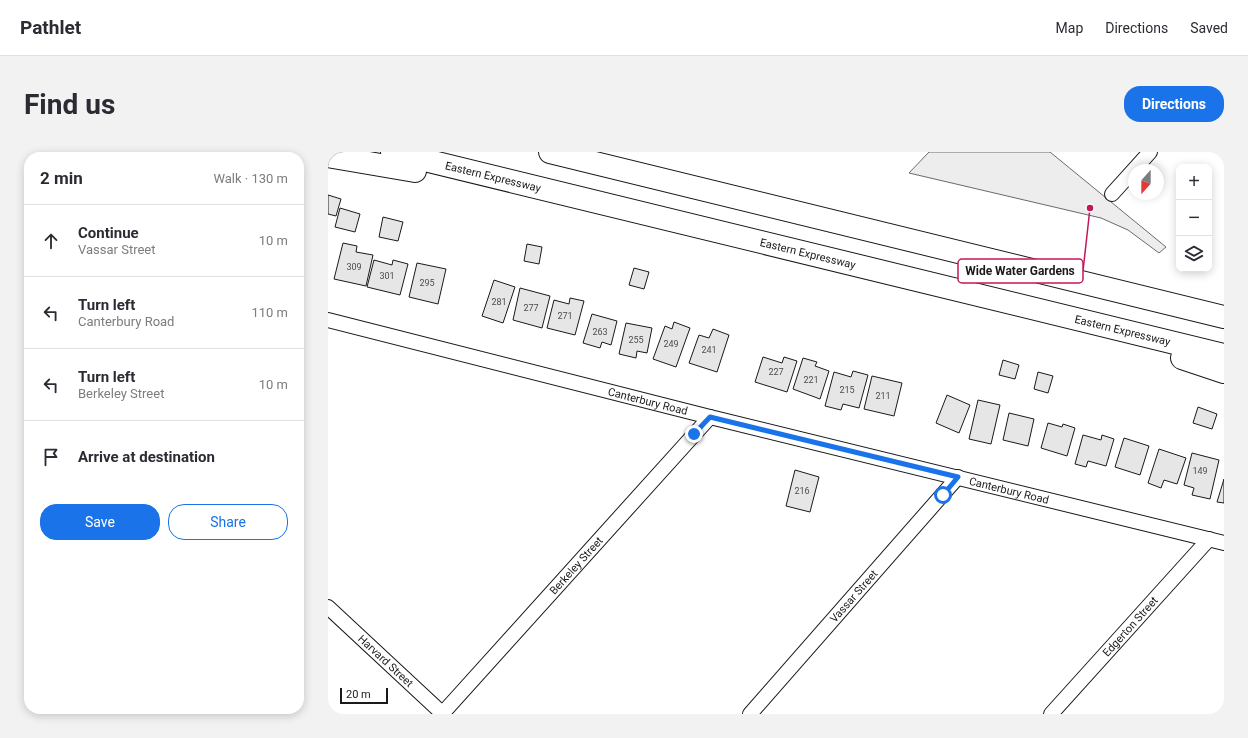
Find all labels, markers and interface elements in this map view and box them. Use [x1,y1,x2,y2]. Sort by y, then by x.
text: Pathlet [20,16,81,39]
text: Map [1056,20,1083,36]
text: Directions [1105,20,1168,36]
text: Saved [1190,20,1228,36]
button: Directions [1124,86,1224,122]
text: Find us [24,88,115,121]
street label: Eastern Expressway [444,159,543,195]
north arrow [1128,164,1164,200]
map controls [1176,164,1212,272]
button: + [1176,164,1212,200]
text: 2 min [40,168,83,188]
text: Walk · 130 m [213,171,288,186]
button: − [1176,200,1212,236]
text: Continue [78,224,139,242]
icon: ahead [40,230,62,252]
text: 10 m [259,233,288,248]
street label: Eastern Expressway [759,236,858,272]
button: layers [1176,236,1212,272]
text: Vassar Street [78,242,155,257]
callout: Wide Water Gardens [958,259,1083,283]
house number: 309 [346,262,362,272]
text: Wide Water Gardens [965,264,1075,278]
house number: 301 [379,271,395,281]
house number: 295 [419,278,435,288]
text: Turn left [78,296,135,314]
house number: 281 [491,297,507,307]
icon: left [40,302,62,324]
house number: 277 [523,303,539,313]
text: 110 m [251,305,288,320]
house number: 271 [557,311,573,321]
street label: Eastern Expressway [1073,312,1173,348]
text: Canterbury Road [78,314,174,329]
house number: 263 [592,327,608,337]
house number: 255 [628,335,644,345]
house number: 249 [663,339,679,349]
house number: 241 [701,345,717,355]
house number: 227 [768,367,784,377]
text: Turn left [78,368,135,386]
icon: left [40,374,62,396]
house number: 221 [803,375,819,385]
text: 10 m [259,377,288,392]
street label: Canterbury Road [607,385,689,418]
house number: 215 [839,385,855,395]
text: Berkeley Street [78,386,164,401]
house number: 211 [875,391,891,401]
route end [685,425,703,443]
icon: arrive [40,446,62,468]
text: Arrive at destination [78,448,215,466]
house number: 149 [1192,466,1208,476]
street label: Canterbury Road [968,474,1050,506]
house number: 216 [794,486,810,496]
route start [934,486,952,504]
button: Save [40,504,160,540]
button: Share [168,504,288,540]
street label: Berkeley Street [547,534,606,597]
street label: Vassar Street [827,567,880,625]
street label: Edgerton Street [1100,594,1161,659]
street label: Harvard Street [356,632,416,690]
scale bar [340,686,388,705]
text: 20 m [346,688,371,701]

